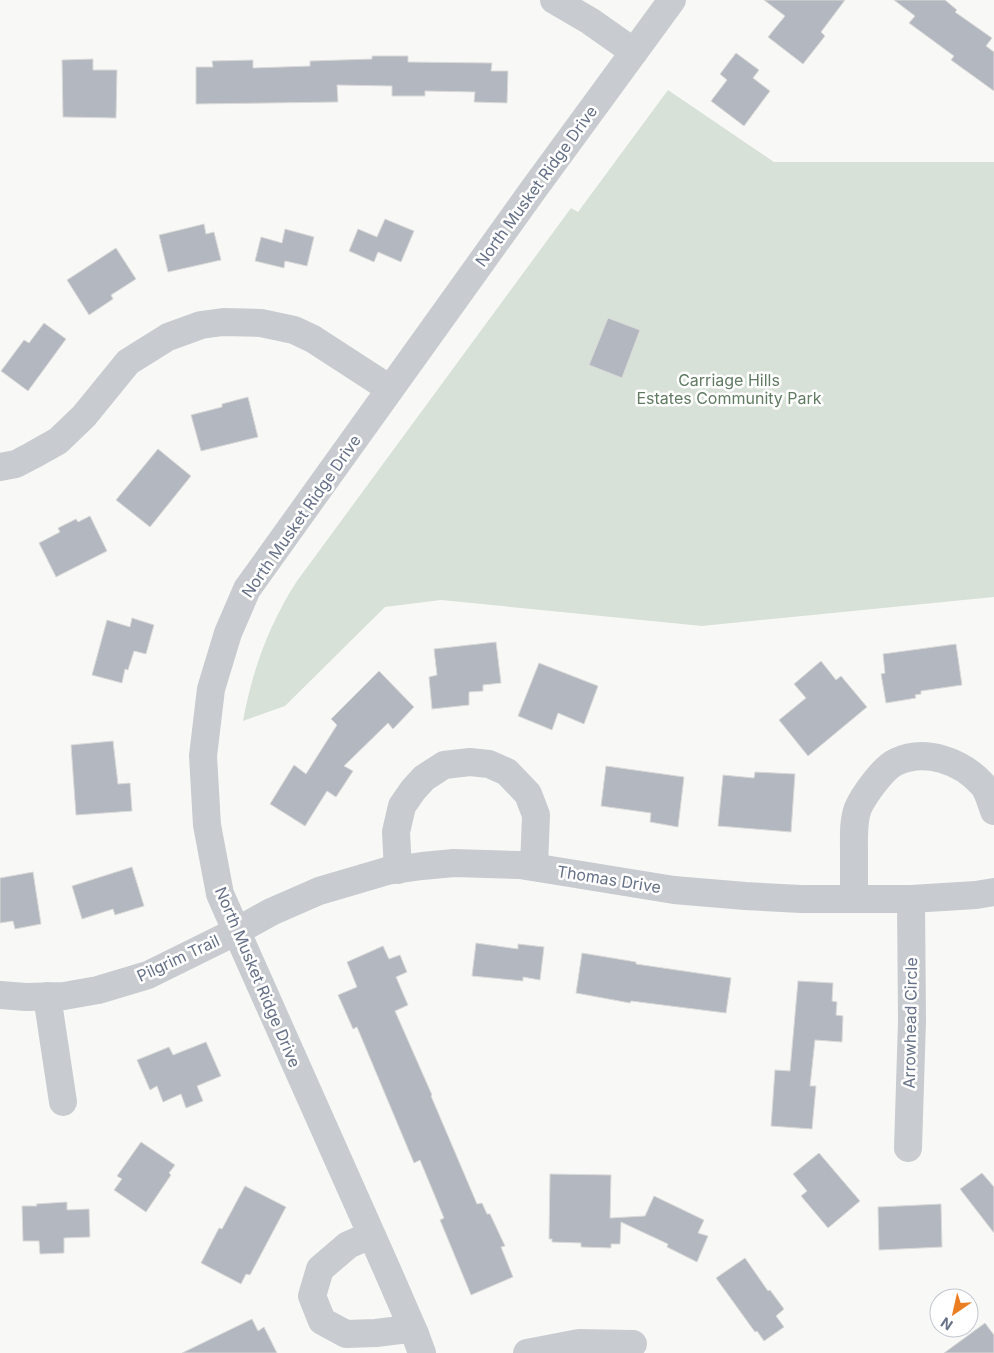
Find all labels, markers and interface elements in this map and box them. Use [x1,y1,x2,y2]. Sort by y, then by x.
street label: North Musket Ridge Drive [471,102,601,270]
park label: Carriage Hills Estates Community Park [636,370,822,408]
street label: North Musket Ridge Drive [237,431,365,601]
street label: Thomas Drive [556,861,662,897]
street label: North Musket Ridge Drive [211,884,305,1070]
street label: Pilgrim Trail [134,930,222,986]
street label: Arrowhead Circle [899,957,921,1089]
north arrow [929,1288,979,1338]
text: N [937,1314,956,1334]

